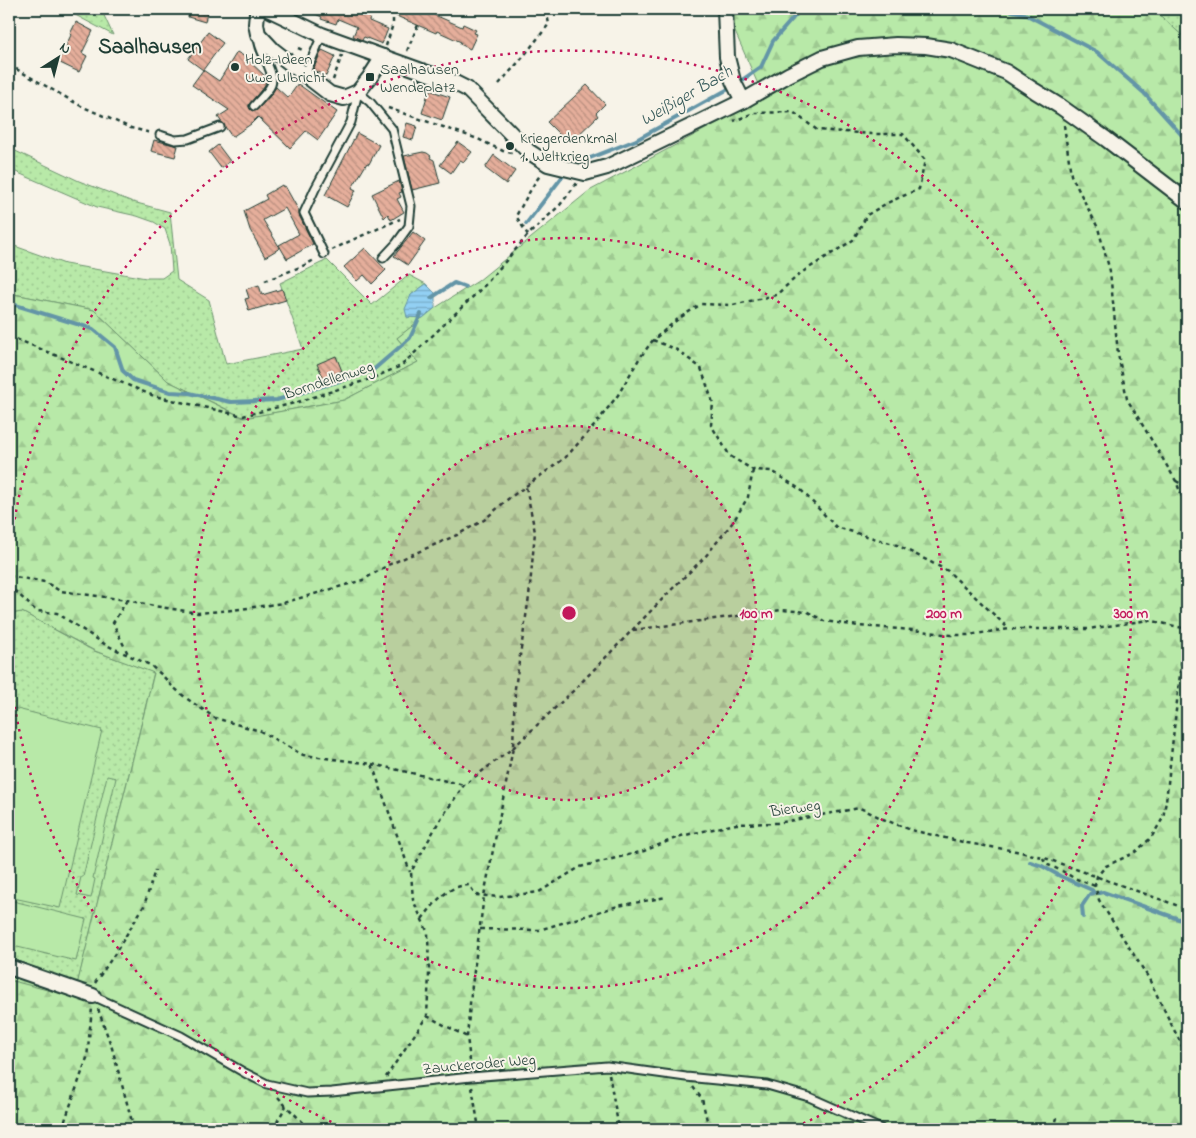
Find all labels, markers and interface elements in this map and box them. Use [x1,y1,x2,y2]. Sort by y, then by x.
north arrow [32,32,82,82]
district label: Saalhausen [98,33,202,63]
text: N [55,37,75,60]
place label: Holz-Ideen Uwe Ulbricht [245,48,327,90]
place label: Saalhausen Wendeplatz [380,58,459,100]
water label: Weißiger Bach [636,60,738,134]
marker: Holz-Ideen Uwe Ulbricht [229,61,241,73]
marker: Saalhausen Wendeplatz [364,71,376,83]
place label: Kriegerdenkmal 1. Weltkrieg [520,127,617,169]
marker: Kriegerdenkmal 1. Weltkrieg [504,140,516,152]
street label: Borndellenweg [280,355,377,407]
text: 100 m [739,603,773,625]
text: 200 m [925,603,962,625]
text: 300 m [1113,603,1149,625]
centre of rings [560,604,578,622]
street label: Bierweg [768,794,822,825]
street label: Zauckeroder Weg [422,1048,537,1082]

